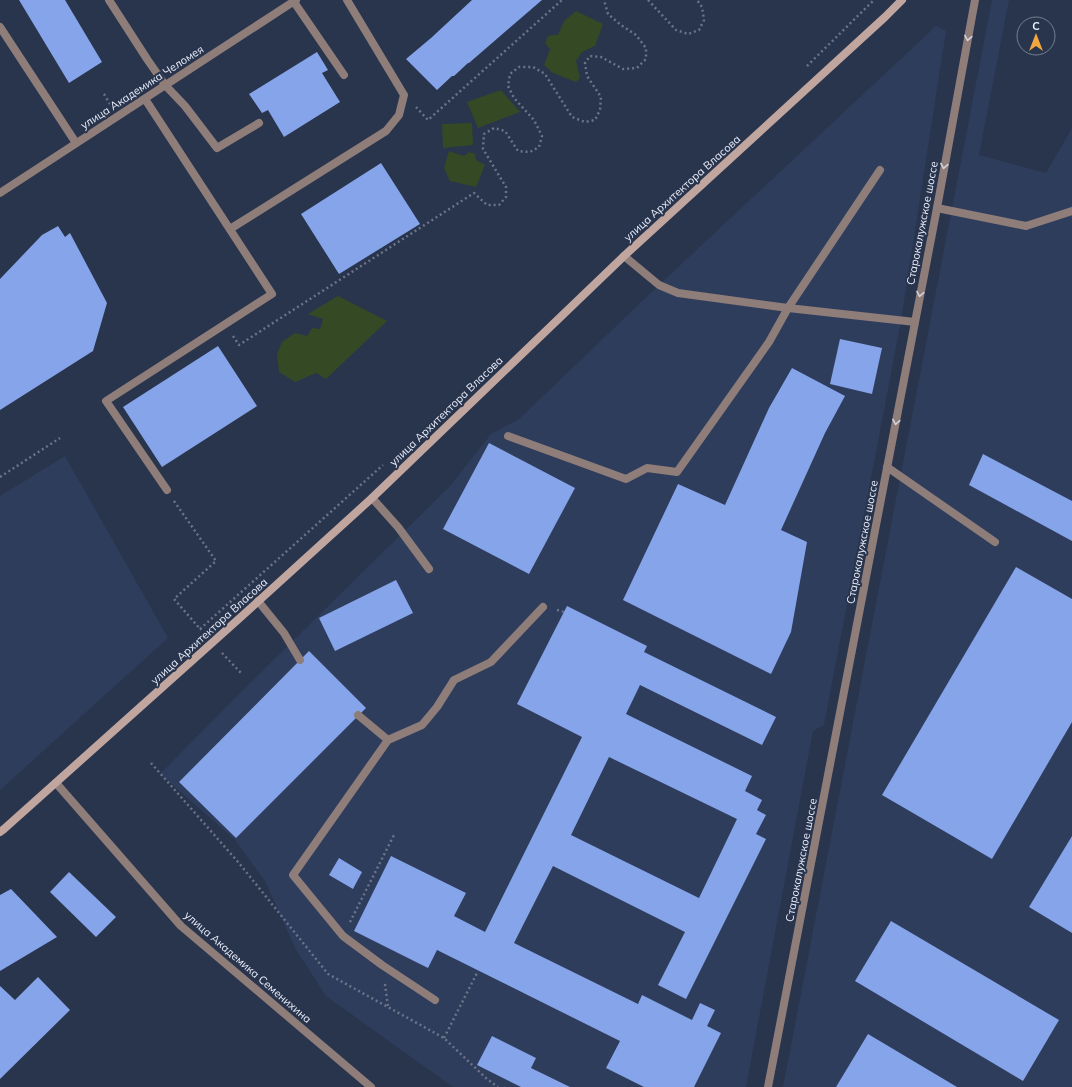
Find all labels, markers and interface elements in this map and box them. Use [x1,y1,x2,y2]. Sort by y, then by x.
north arrow [1016,16,1056,56]
text: С [1032,19,1040,33]
one-way arrow [964,35,972,41]
street label: улица Академика Челомея [78,42,206,132]
street label: улица Архитектора Власова [621,132,743,244]
street label: Старокалужское шоссе [903,160,941,286]
one-way arrow [940,163,949,169]
one-way arrow [916,291,925,297]
street label: улица Архитектора Власова [386,353,506,469]
one-way arrow [892,419,900,425]
street label: Старокалужское шоссе [843,479,881,605]
street label: улица Архитектора Власова [148,575,270,687]
street label: Старокалужское шоссе [782,797,820,923]
street label: улица Академика Семенихина [182,908,314,1026]

